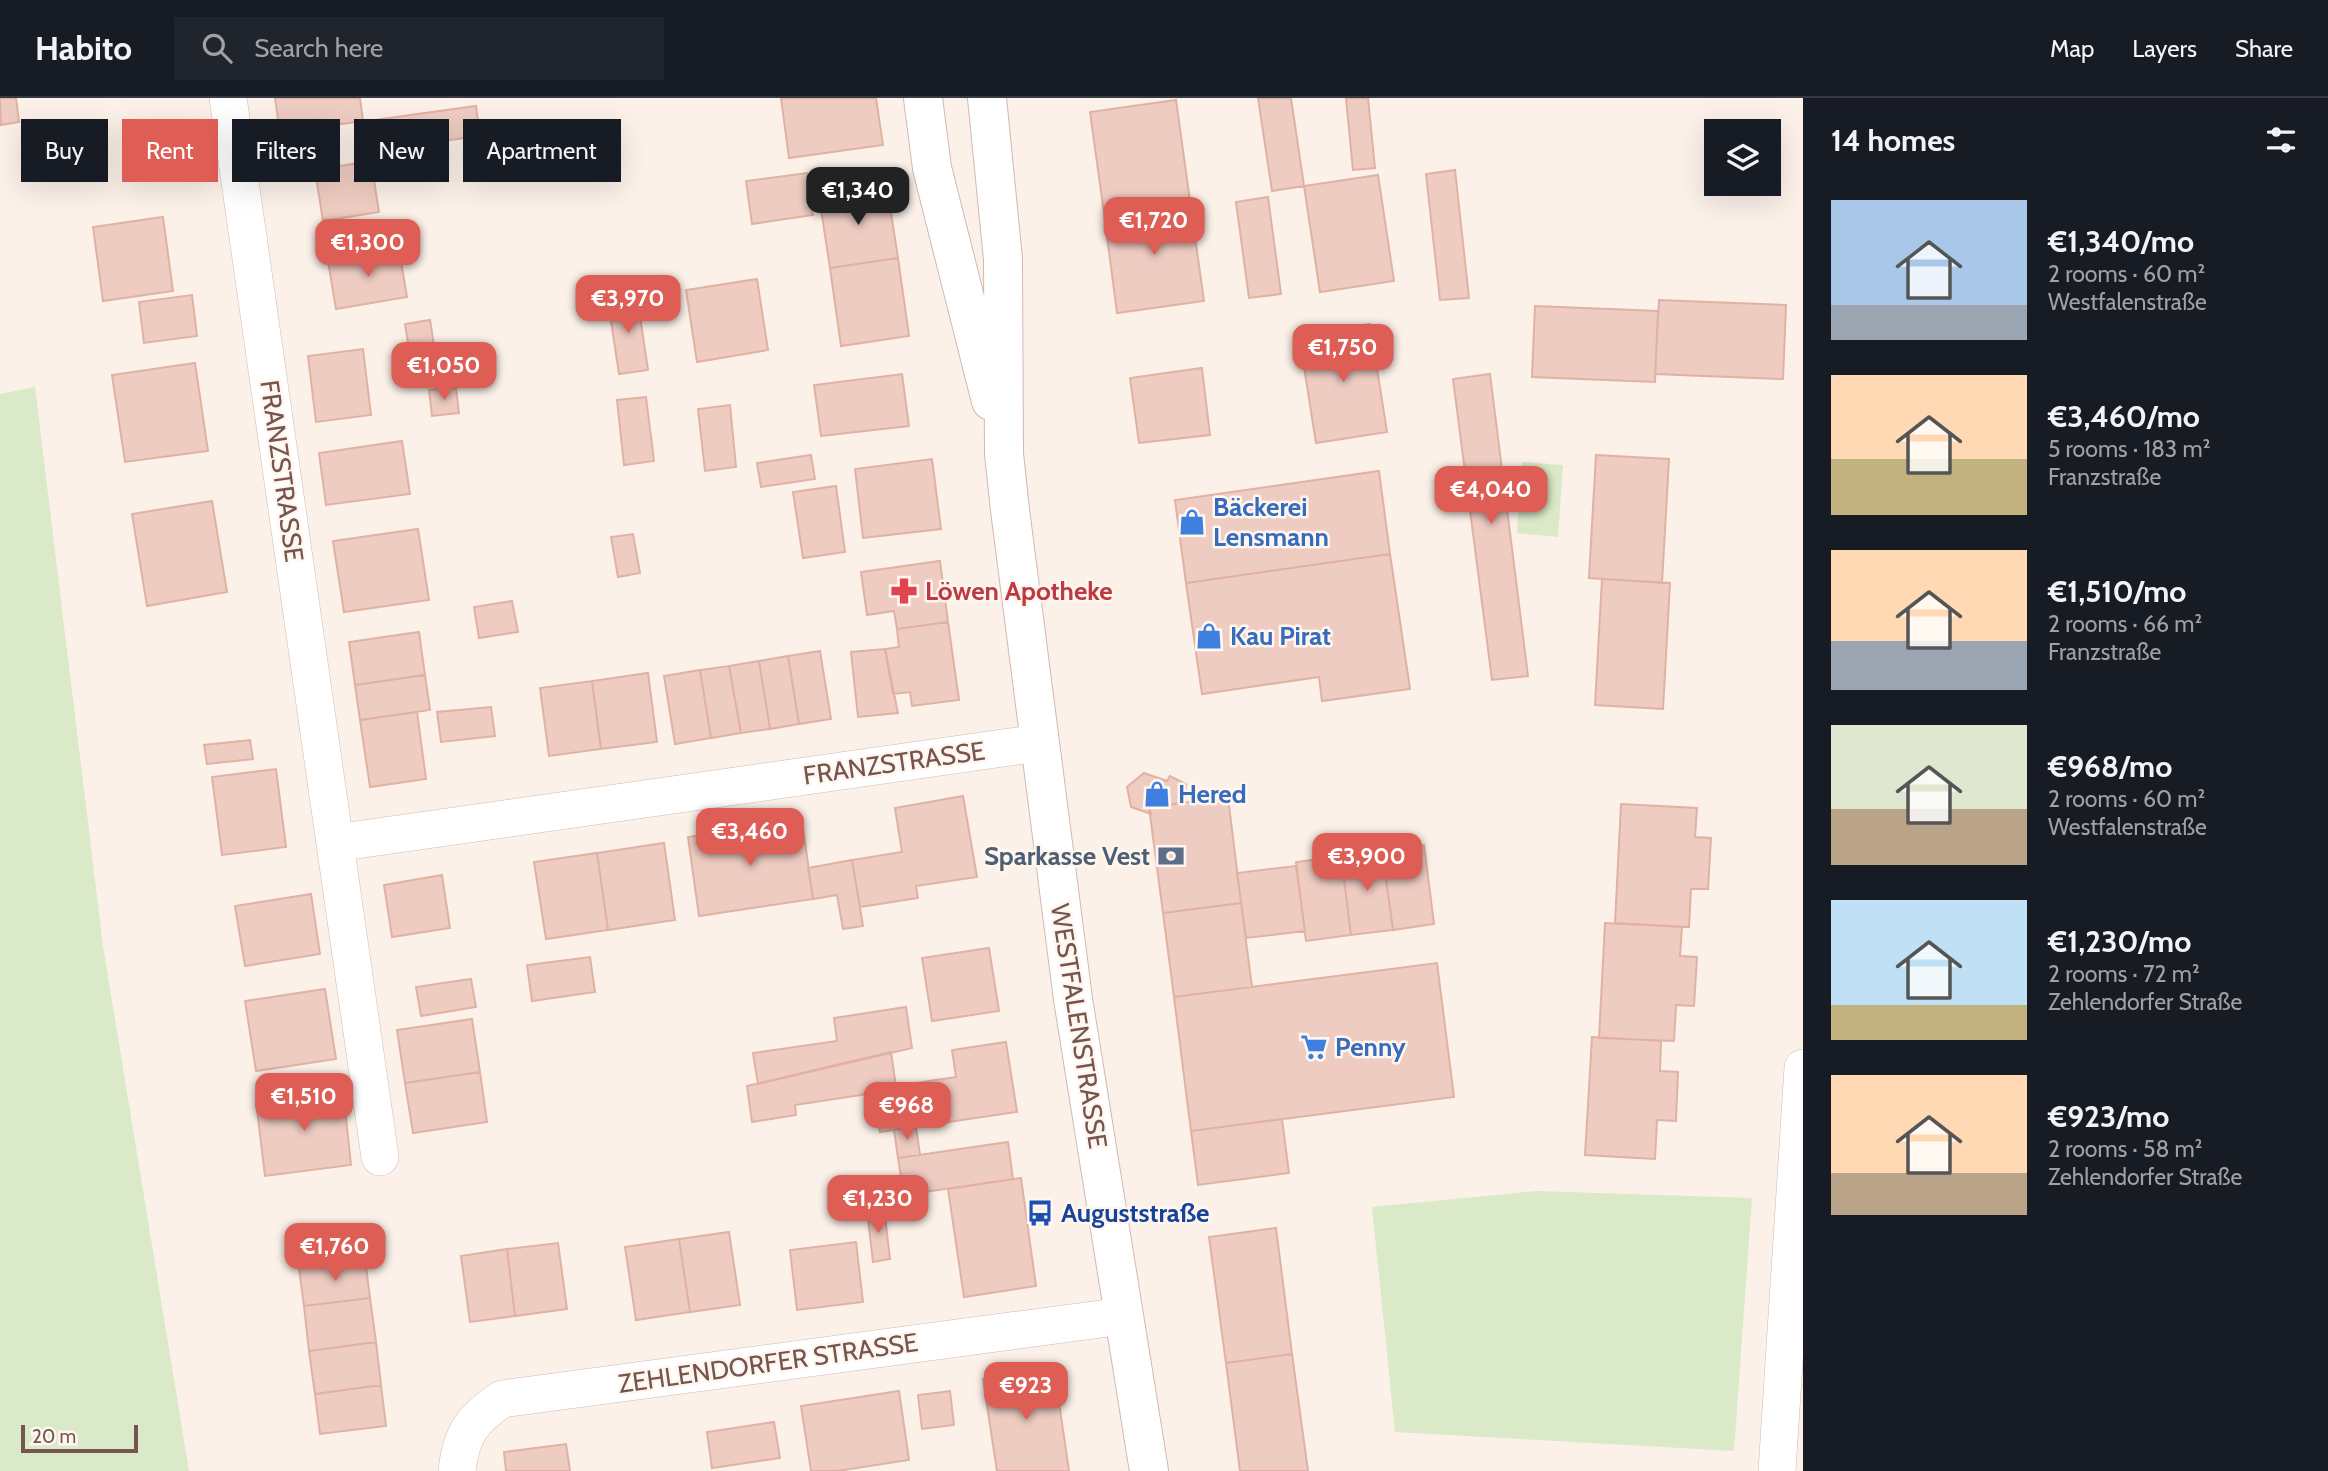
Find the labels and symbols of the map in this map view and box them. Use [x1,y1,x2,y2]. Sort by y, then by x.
pin: €1,340 [801,167,915,227]
pin: €1,720 [1097,198,1211,257]
pin: €1,300 [311,220,425,279]
pin: €3,970 [571,275,685,335]
pin: €1,750 [1286,324,1400,384]
pin: €1,050 [387,342,501,402]
street label: FRANZSTRASSE [253,378,311,564]
pin: €4,040 [1434,466,1548,526]
place label: Bäckerei Lensmann [1213,491,1329,553]
shop icon: Bäckerei Lensmann [1177,507,1207,537]
place label: Löwen Apotheke [925,575,1113,607]
pharmacy icon: Löwen Apotheke [889,576,919,606]
place label: Kau Pirat [1230,620,1331,652]
shop icon: Kau Pirat [1194,621,1224,651]
street label: FRANZSTRASSE [801,734,987,792]
place label: Hered [1178,778,1247,810]
shop icon: Hered [1142,779,1172,809]
pin: €3,460 [693,808,807,868]
pin: €3,900 [1310,834,1424,893]
place label: Sparkasse Vest [984,840,1150,872]
bank icon: Sparkasse Vest [1156,841,1186,871]
street label: WESTFALENSTRASSE [1044,901,1114,1151]
place label: Penny [1335,1031,1406,1063]
supermarket icon: Penny [1299,1032,1329,1062]
pin: €1,510 [247,1074,361,1133]
pin: €968 [866,1082,948,1142]
pin: €1,230 [821,1176,935,1235]
place label: Auguststraße [1061,1197,1209,1229]
bus stop icon: Auguststraße [1025,1198,1055,1228]
pin: €1,760 [278,1224,392,1283]
street label: ZEHLENDORFER STRASSE [616,1326,920,1400]
pin: €923 [985,1362,1067,1422]
scale bar [21,1422,138,1454]

